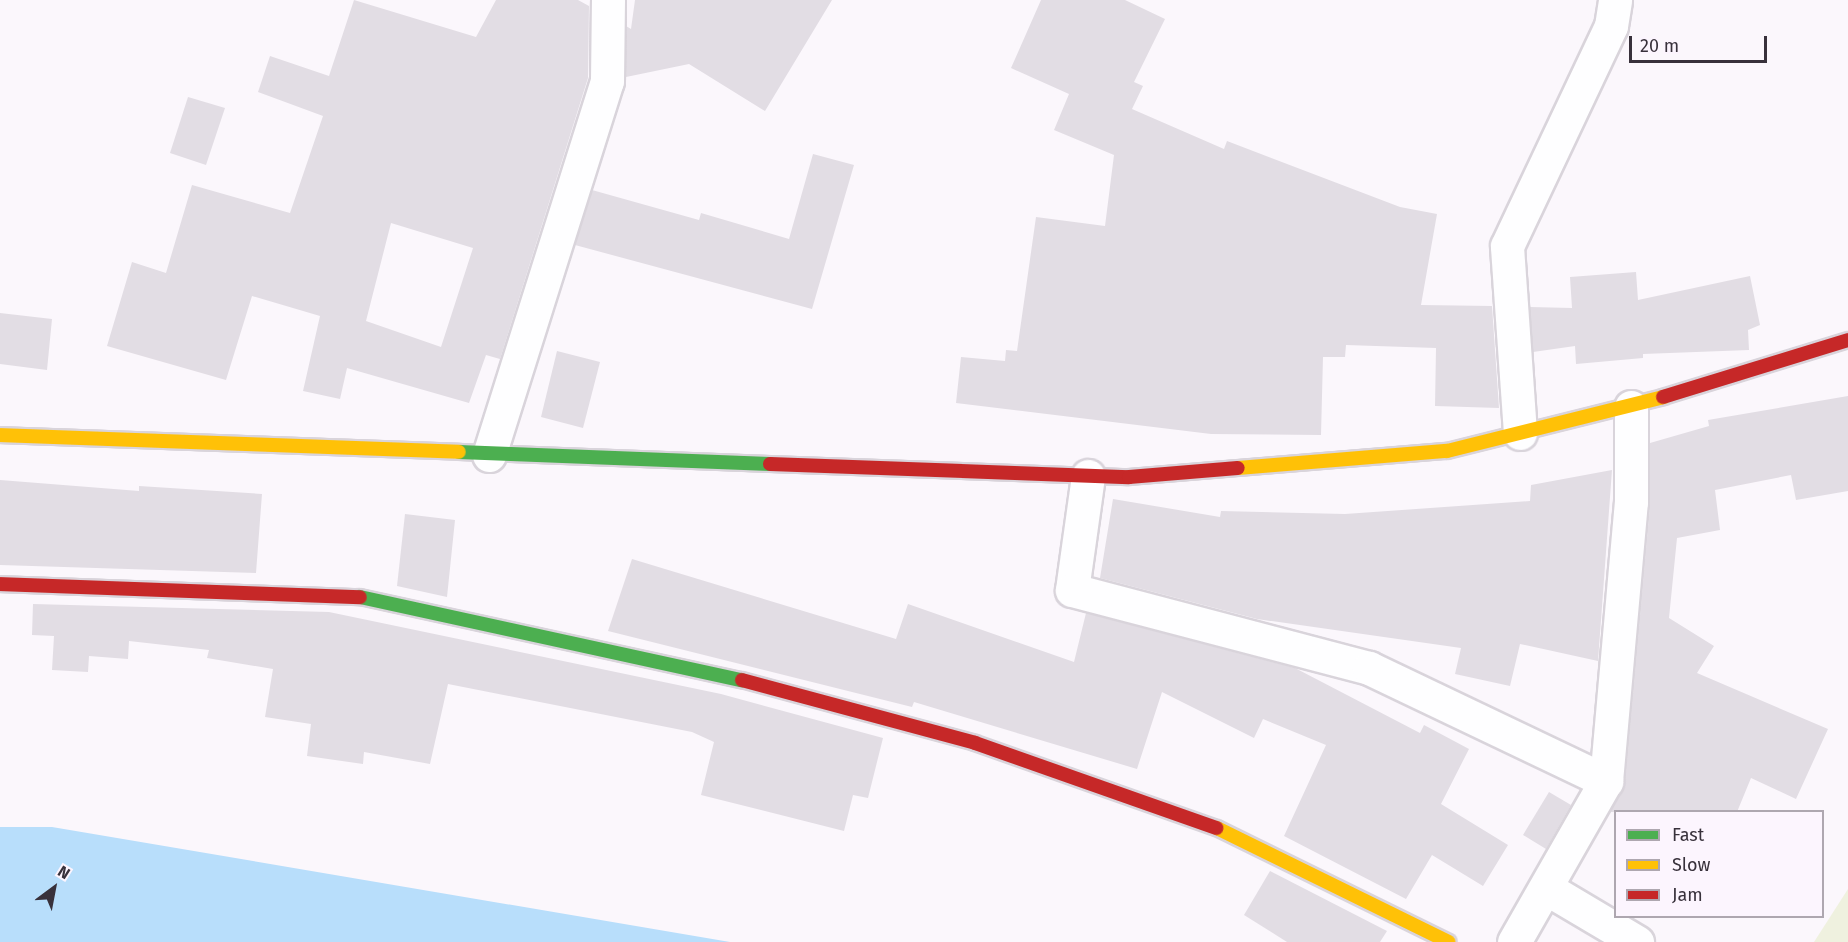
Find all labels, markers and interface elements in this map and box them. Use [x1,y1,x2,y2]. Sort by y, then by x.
scale bar [1632,24,1770,62]
text: 20 m [1640,35,1679,57]
legend [1614,810,1824,918]
text: Fast [1672,824,1704,846]
text: Slow [1672,854,1710,876]
north arrow [24,858,84,918]
text: N [54,861,73,883]
text: Jam [1672,884,1703,906]

